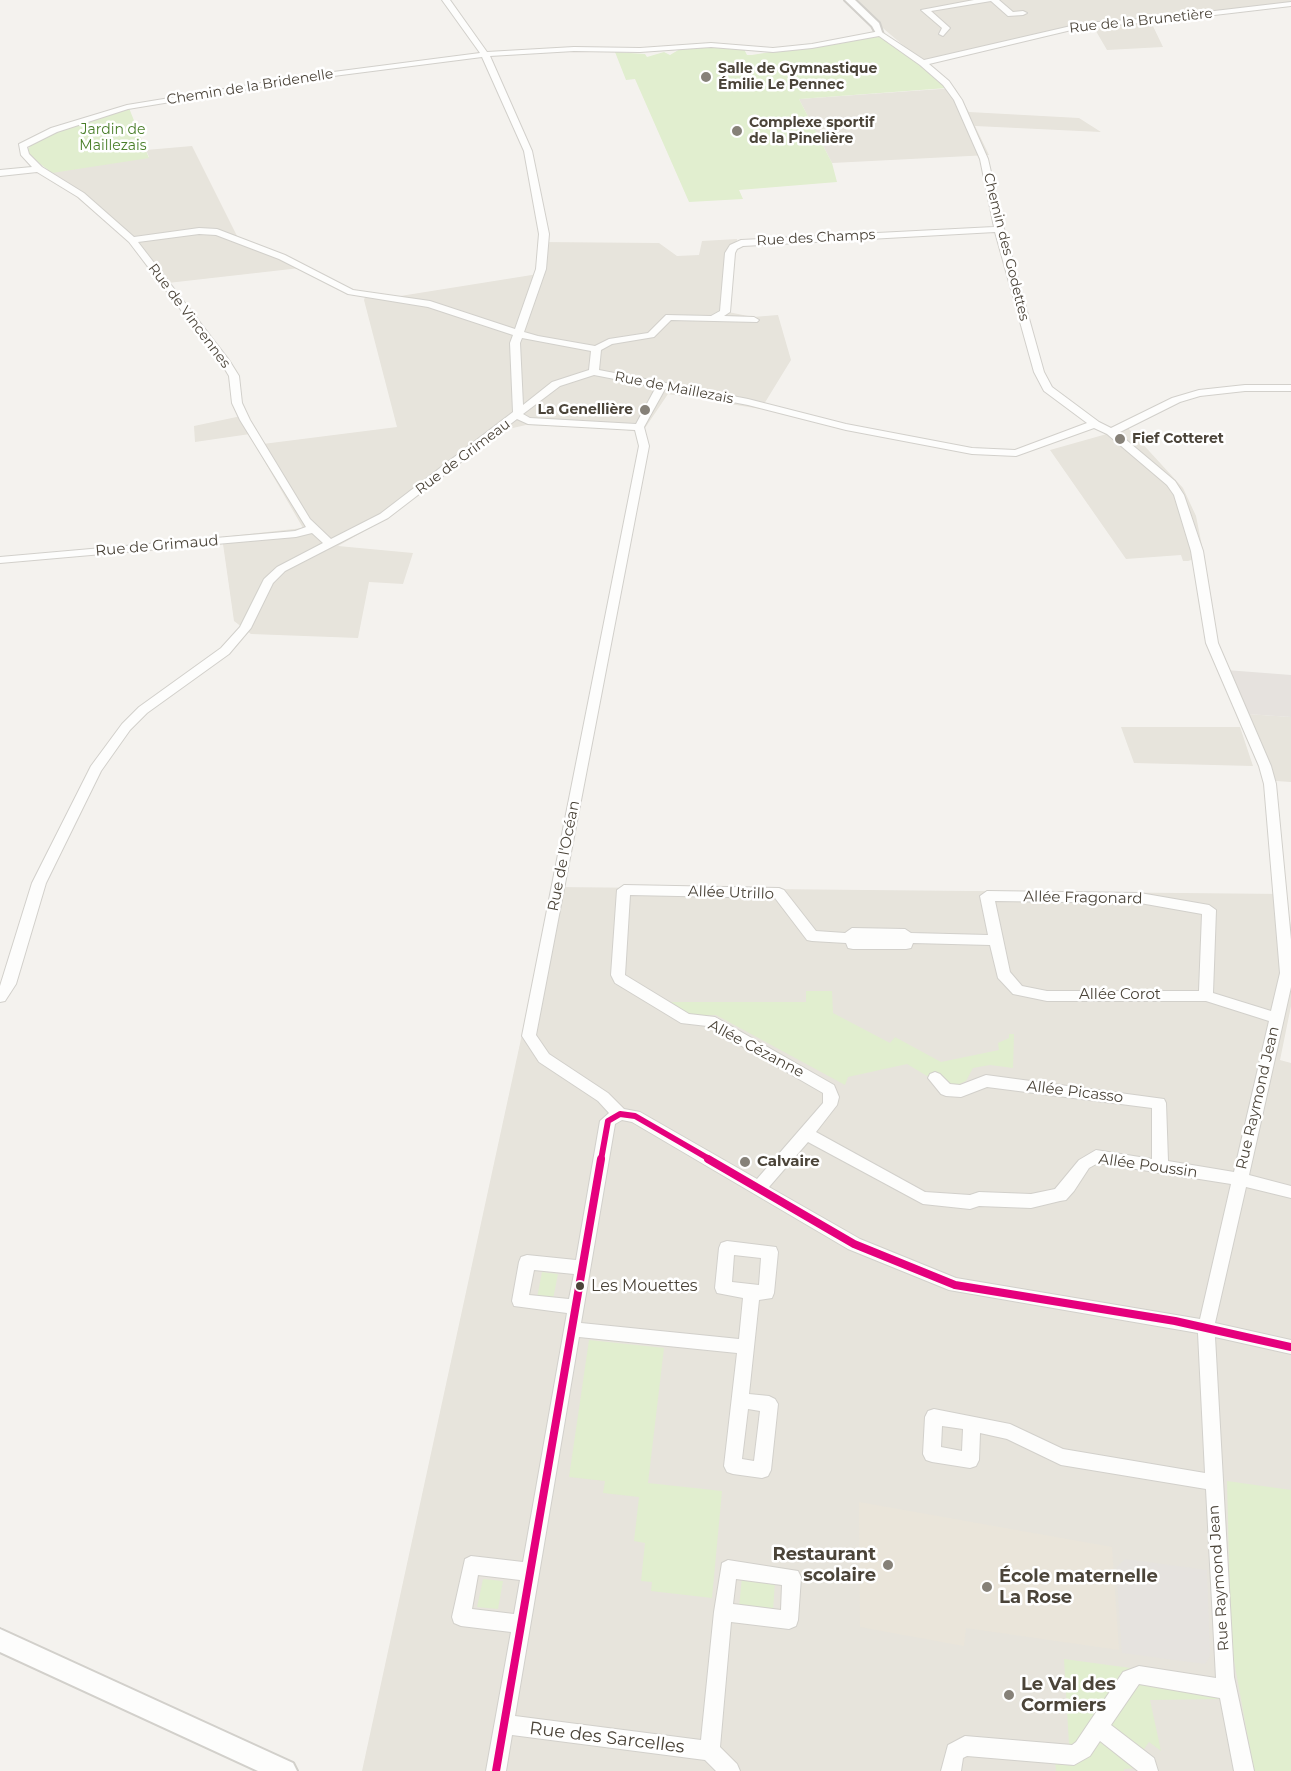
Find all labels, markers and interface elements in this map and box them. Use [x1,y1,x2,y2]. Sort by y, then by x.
street label: Rue de la Brunetière [1068,5,1214,37]
place label: Salle de Gymnastique Émilie Le Pennec [718,61,877,94]
street label: Chemin de la Bridenelle [165,66,335,108]
marker: Salle de Gymnastique Émilie Le Pennec [699,70,713,84]
place label: Complexe sportif de la Pinelière [749,115,874,148]
park label: Jardin de Maillezais [79,122,147,154]
marker: Complexe sportif de la Pinelière [730,124,744,138]
street label: Chemin des Godettes [979,171,1033,323]
street label: Rue des Champs [756,226,876,250]
street label: Rue de Vincennes [144,260,234,372]
street label: Rue de Maillezais [613,368,735,408]
place label: La Genellière [537,402,633,418]
marker: La Genellière [638,403,652,417]
street label: Rue de Grimeau [412,416,514,498]
place label: Fief Cotteret [1132,431,1224,447]
marker: Fief Cotteret [1113,432,1127,446]
street label: Rue de Grimaud [95,532,219,560]
street label: Rue de l'Océan [544,799,584,913]
street label: Allée Utrillo [688,883,774,903]
street label: Allée Fragonard [1023,888,1143,908]
street label: Allée Corot [1079,986,1161,1004]
street label: Allée Cézanne [705,1016,807,1082]
street label: Rue Raymond Jean [1233,1025,1283,1171]
street label: Allée Picasso [1026,1077,1124,1107]
street label: Allée Poussin [1097,1150,1199,1182]
place label: Calvaire [757,1153,820,1171]
marker: Calvaire [738,1155,752,1169]
place label: Les Mouettes [591,1276,698,1296]
marker: Les Mouettes [574,1280,586,1292]
street label: Rue Raymond Jean [1205,1504,1233,1652]
place label: Restaurant scolaire [772,1544,876,1586]
marker: Restaurant scolaire [881,1558,895,1572]
place label: École maternelle La Rose [999,1566,1158,1608]
marker: École maternelle La Rose [980,1580,994,1594]
place label: Le Val des Cormiers [1021,1674,1116,1716]
marker: Le Val des Cormiers [1002,1688,1016,1702]
street label: Rue des Sarcelles [528,1718,686,1758]

